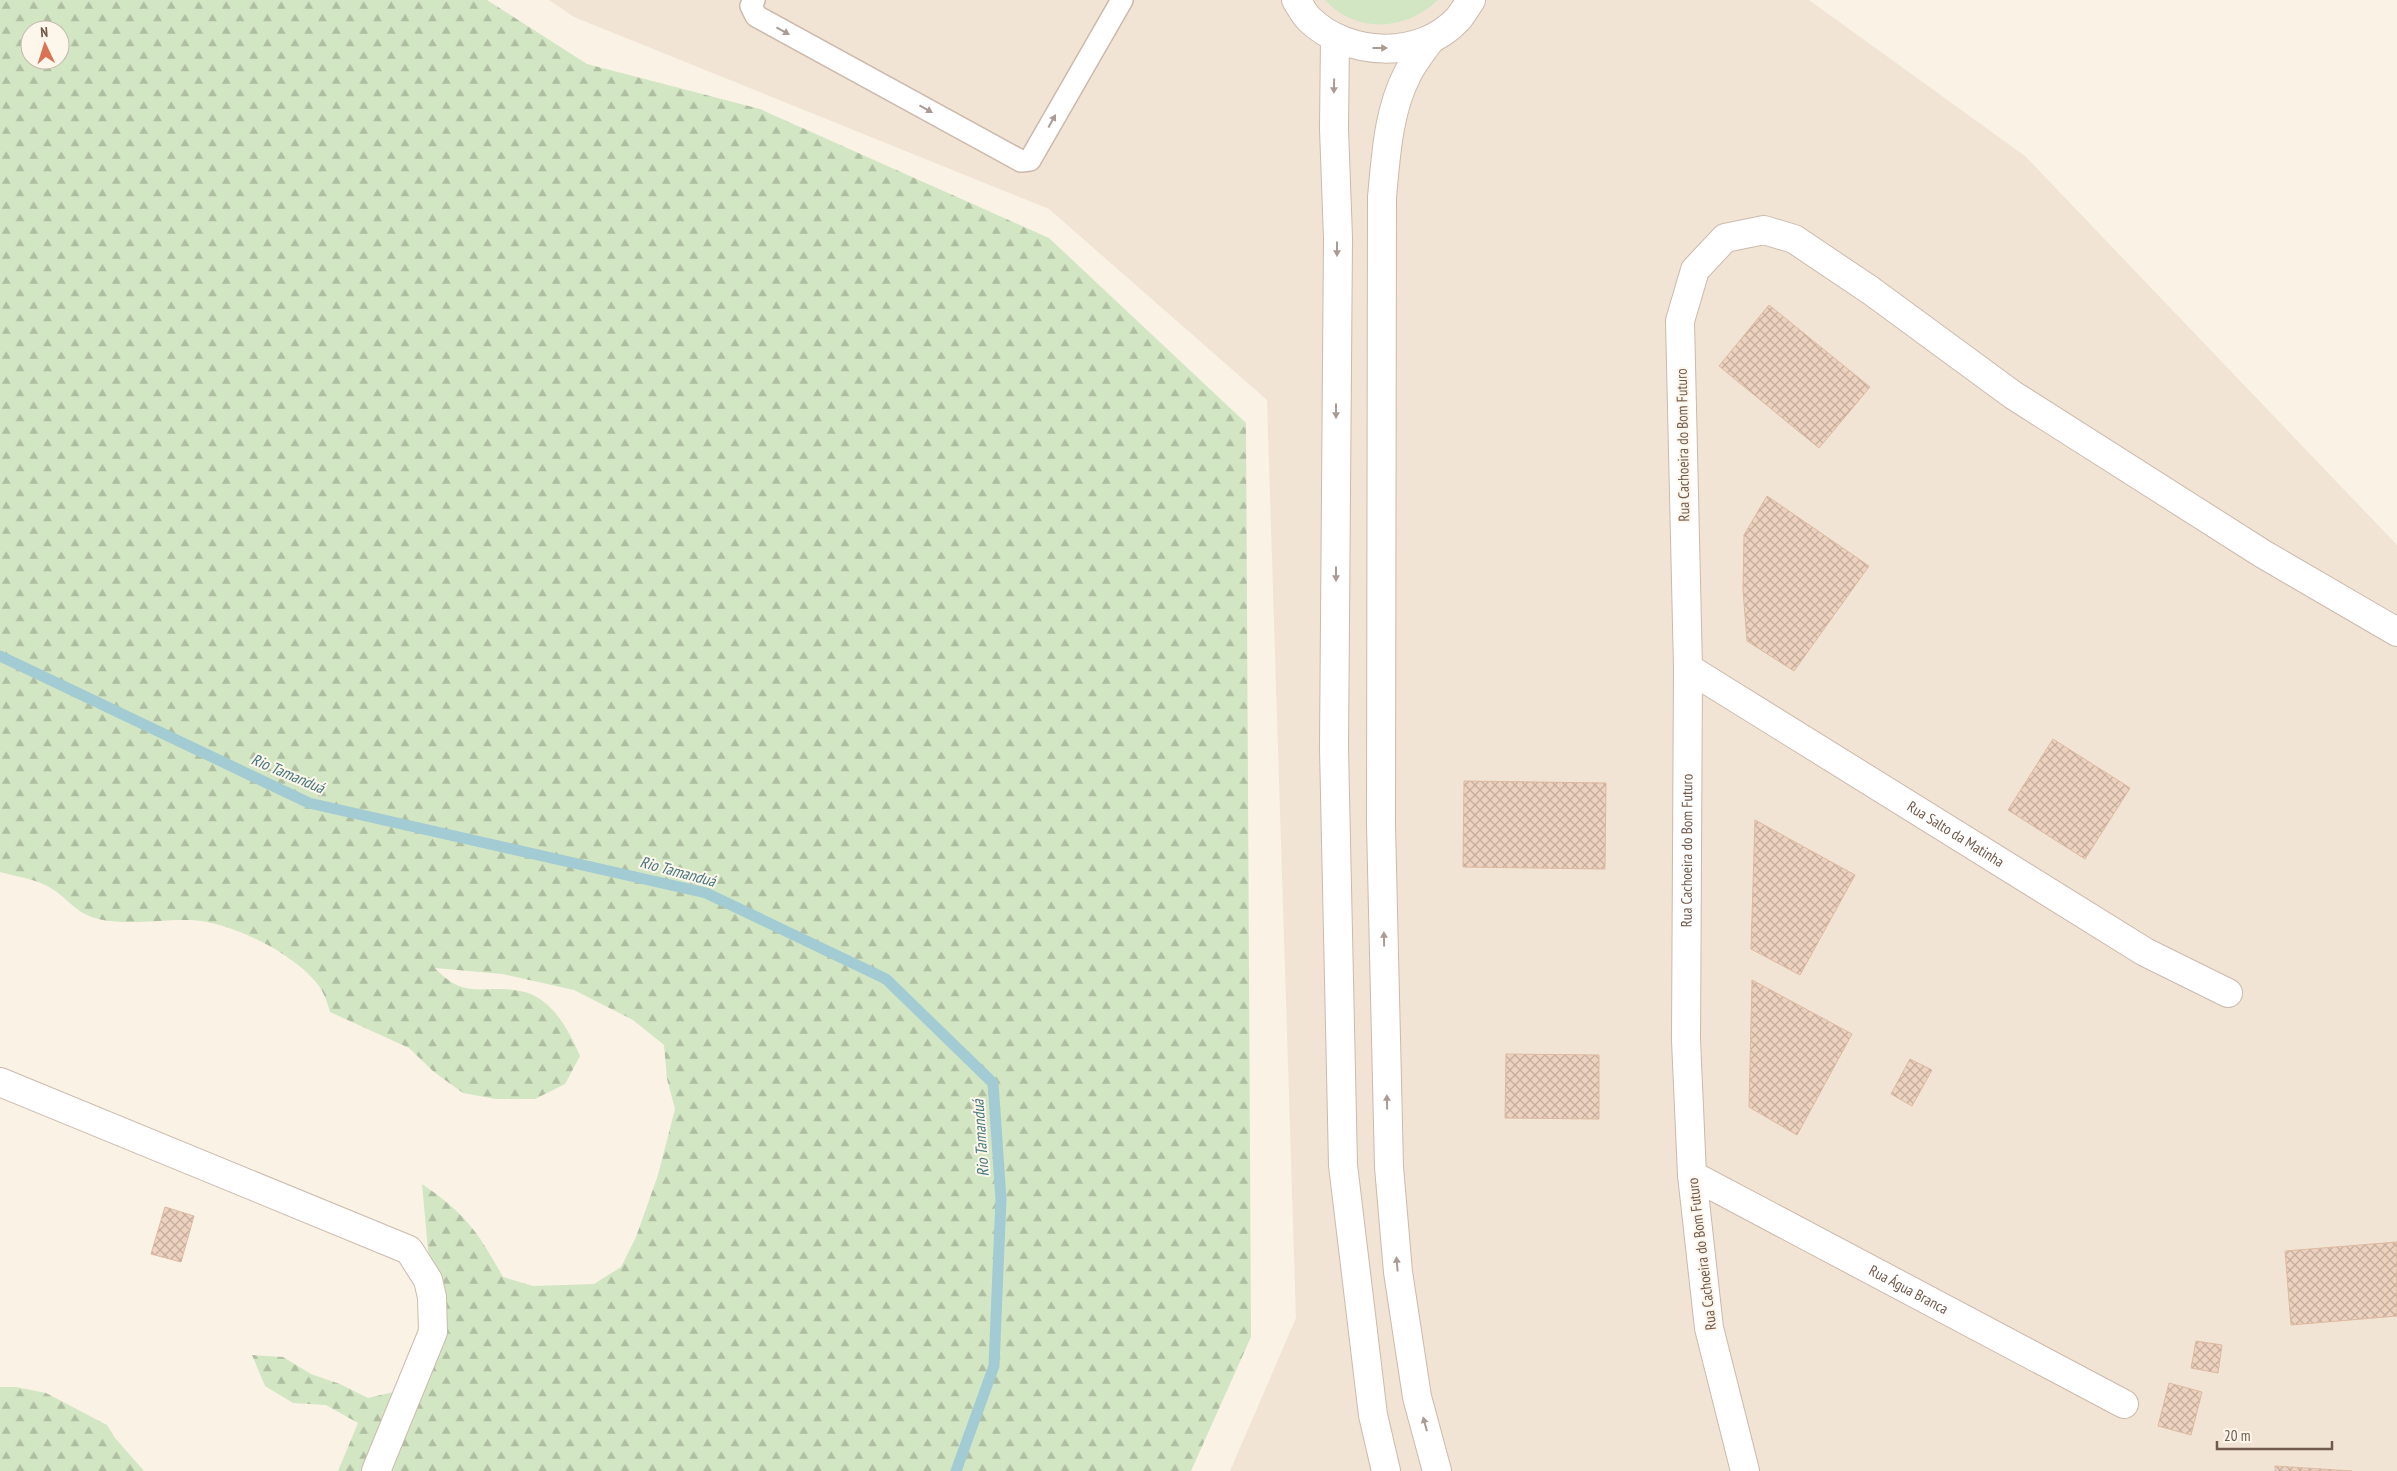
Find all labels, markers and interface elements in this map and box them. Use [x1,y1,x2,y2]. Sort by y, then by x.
north arrow [20,20,70,70]
text: N [40,23,48,41]
one-way arrow [776,27,790,35]
one-way arrow [1372,44,1388,52]
one-way arrow [1330,79,1338,95]
one-way arrow [918,105,933,113]
one-way arrow [1048,115,1057,128]
one-way arrow [1333,241,1341,257]
street label: Rua Cachoeira do Bom Futuro [1672,368,1693,522]
one-way arrow [1332,403,1340,419]
one-way arrow [1331,566,1339,582]
water label: Rio Tamanduá [248,749,329,798]
street label: Rua Cachoeira do Bom Futuro [1677,774,1696,927]
street label: Rua Salto da Matinha [1904,797,2008,871]
water label: Rio Tamanduá [638,851,719,891]
one-way arrow [1379,931,1387,947]
one-way arrow [1383,1094,1391,1110]
water label: Rio Tamanduá [967,1097,993,1177]
street label: Rua Cachoeira do Bom Futuro [1683,1177,1720,1331]
one-way arrow [1393,1256,1401,1272]
street label: Rua Água Branca [1866,1261,1952,1318]
one-way arrow [1420,1416,1428,1431]
scale bar [2217,1418,2332,1450]
text: 20 m [2224,1426,2250,1445]

